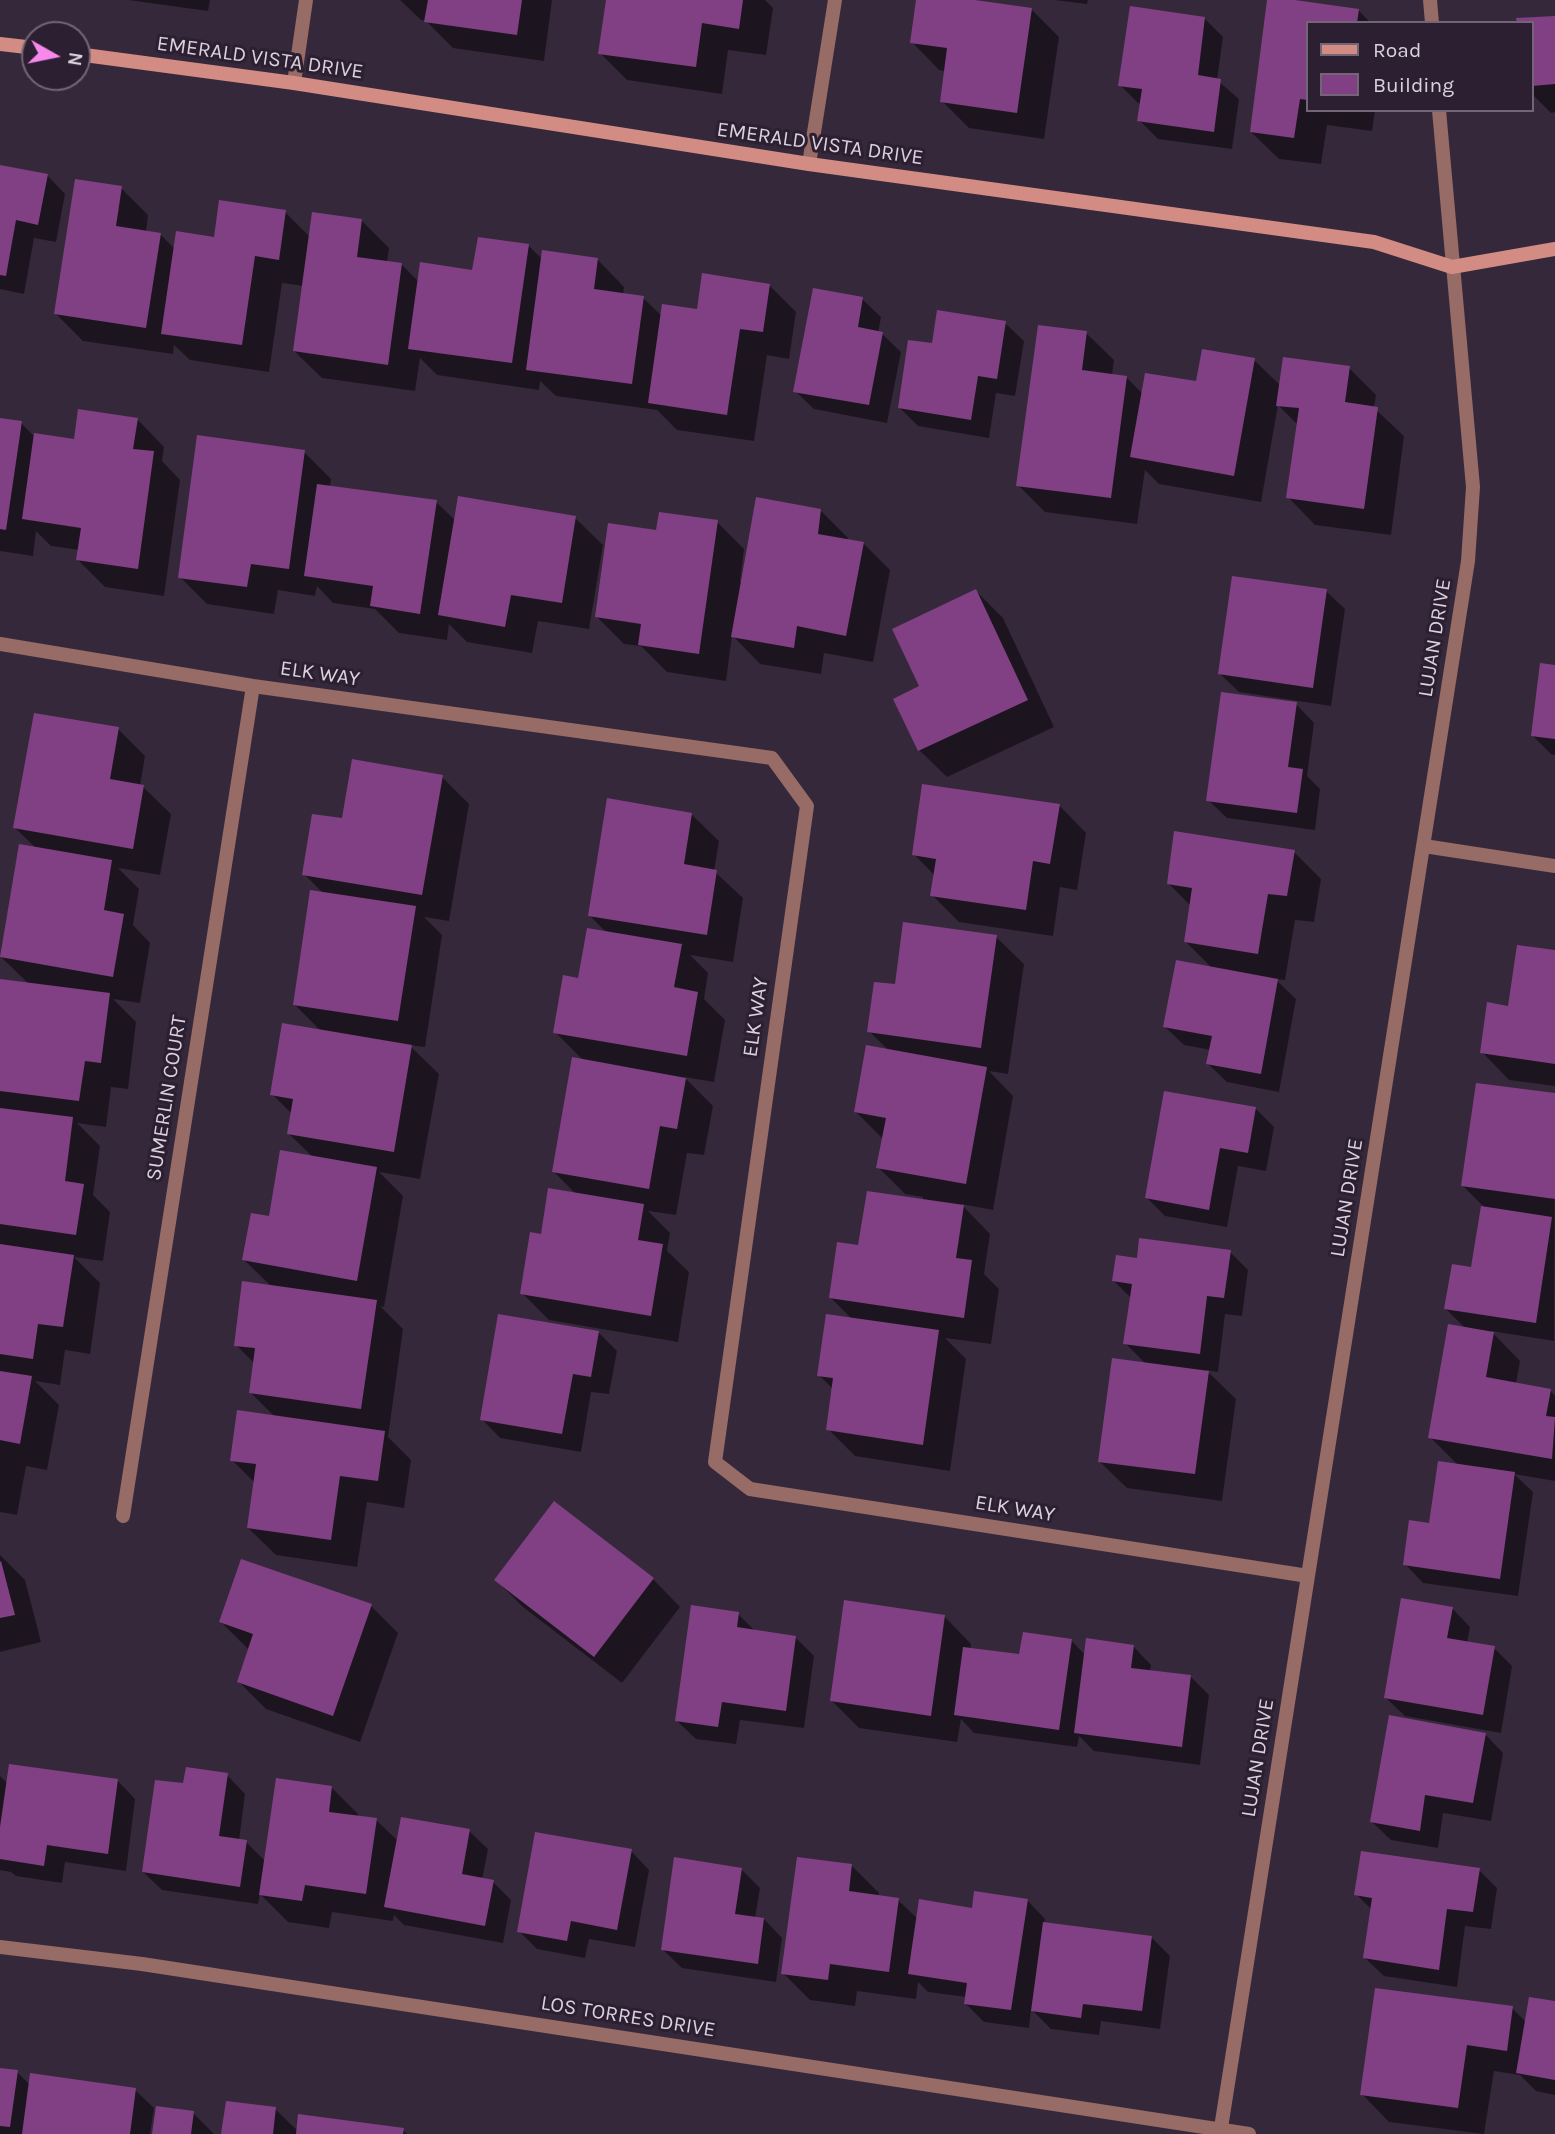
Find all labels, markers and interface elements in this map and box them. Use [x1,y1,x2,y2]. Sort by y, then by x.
north arrow [21,21,91,91]
legend [1306,21,1534,112]
street label: EMERALD VISTA DRIVE [155,31,365,85]
text: Road [1373,38,1421,62]
text: N [63,51,87,67]
text: Building [1373,73,1454,97]
street label: EMERALD VISTA DRIVE [715,117,925,171]
street label: LUJAN DRIVE [1413,577,1457,699]
street label: ELK WAY [278,656,362,692]
street label: ELK WAY [738,975,774,1059]
street label: SUMERLIN COURT [141,1013,193,1183]
street label: LUJAN DRIVE [1325,1137,1369,1259]
street label: ELK WAY [973,1490,1057,1528]
street label: LUJAN DRIVE [1236,1697,1280,1819]
street label: LOS TORRES DRIVE [539,1991,717,2043]

